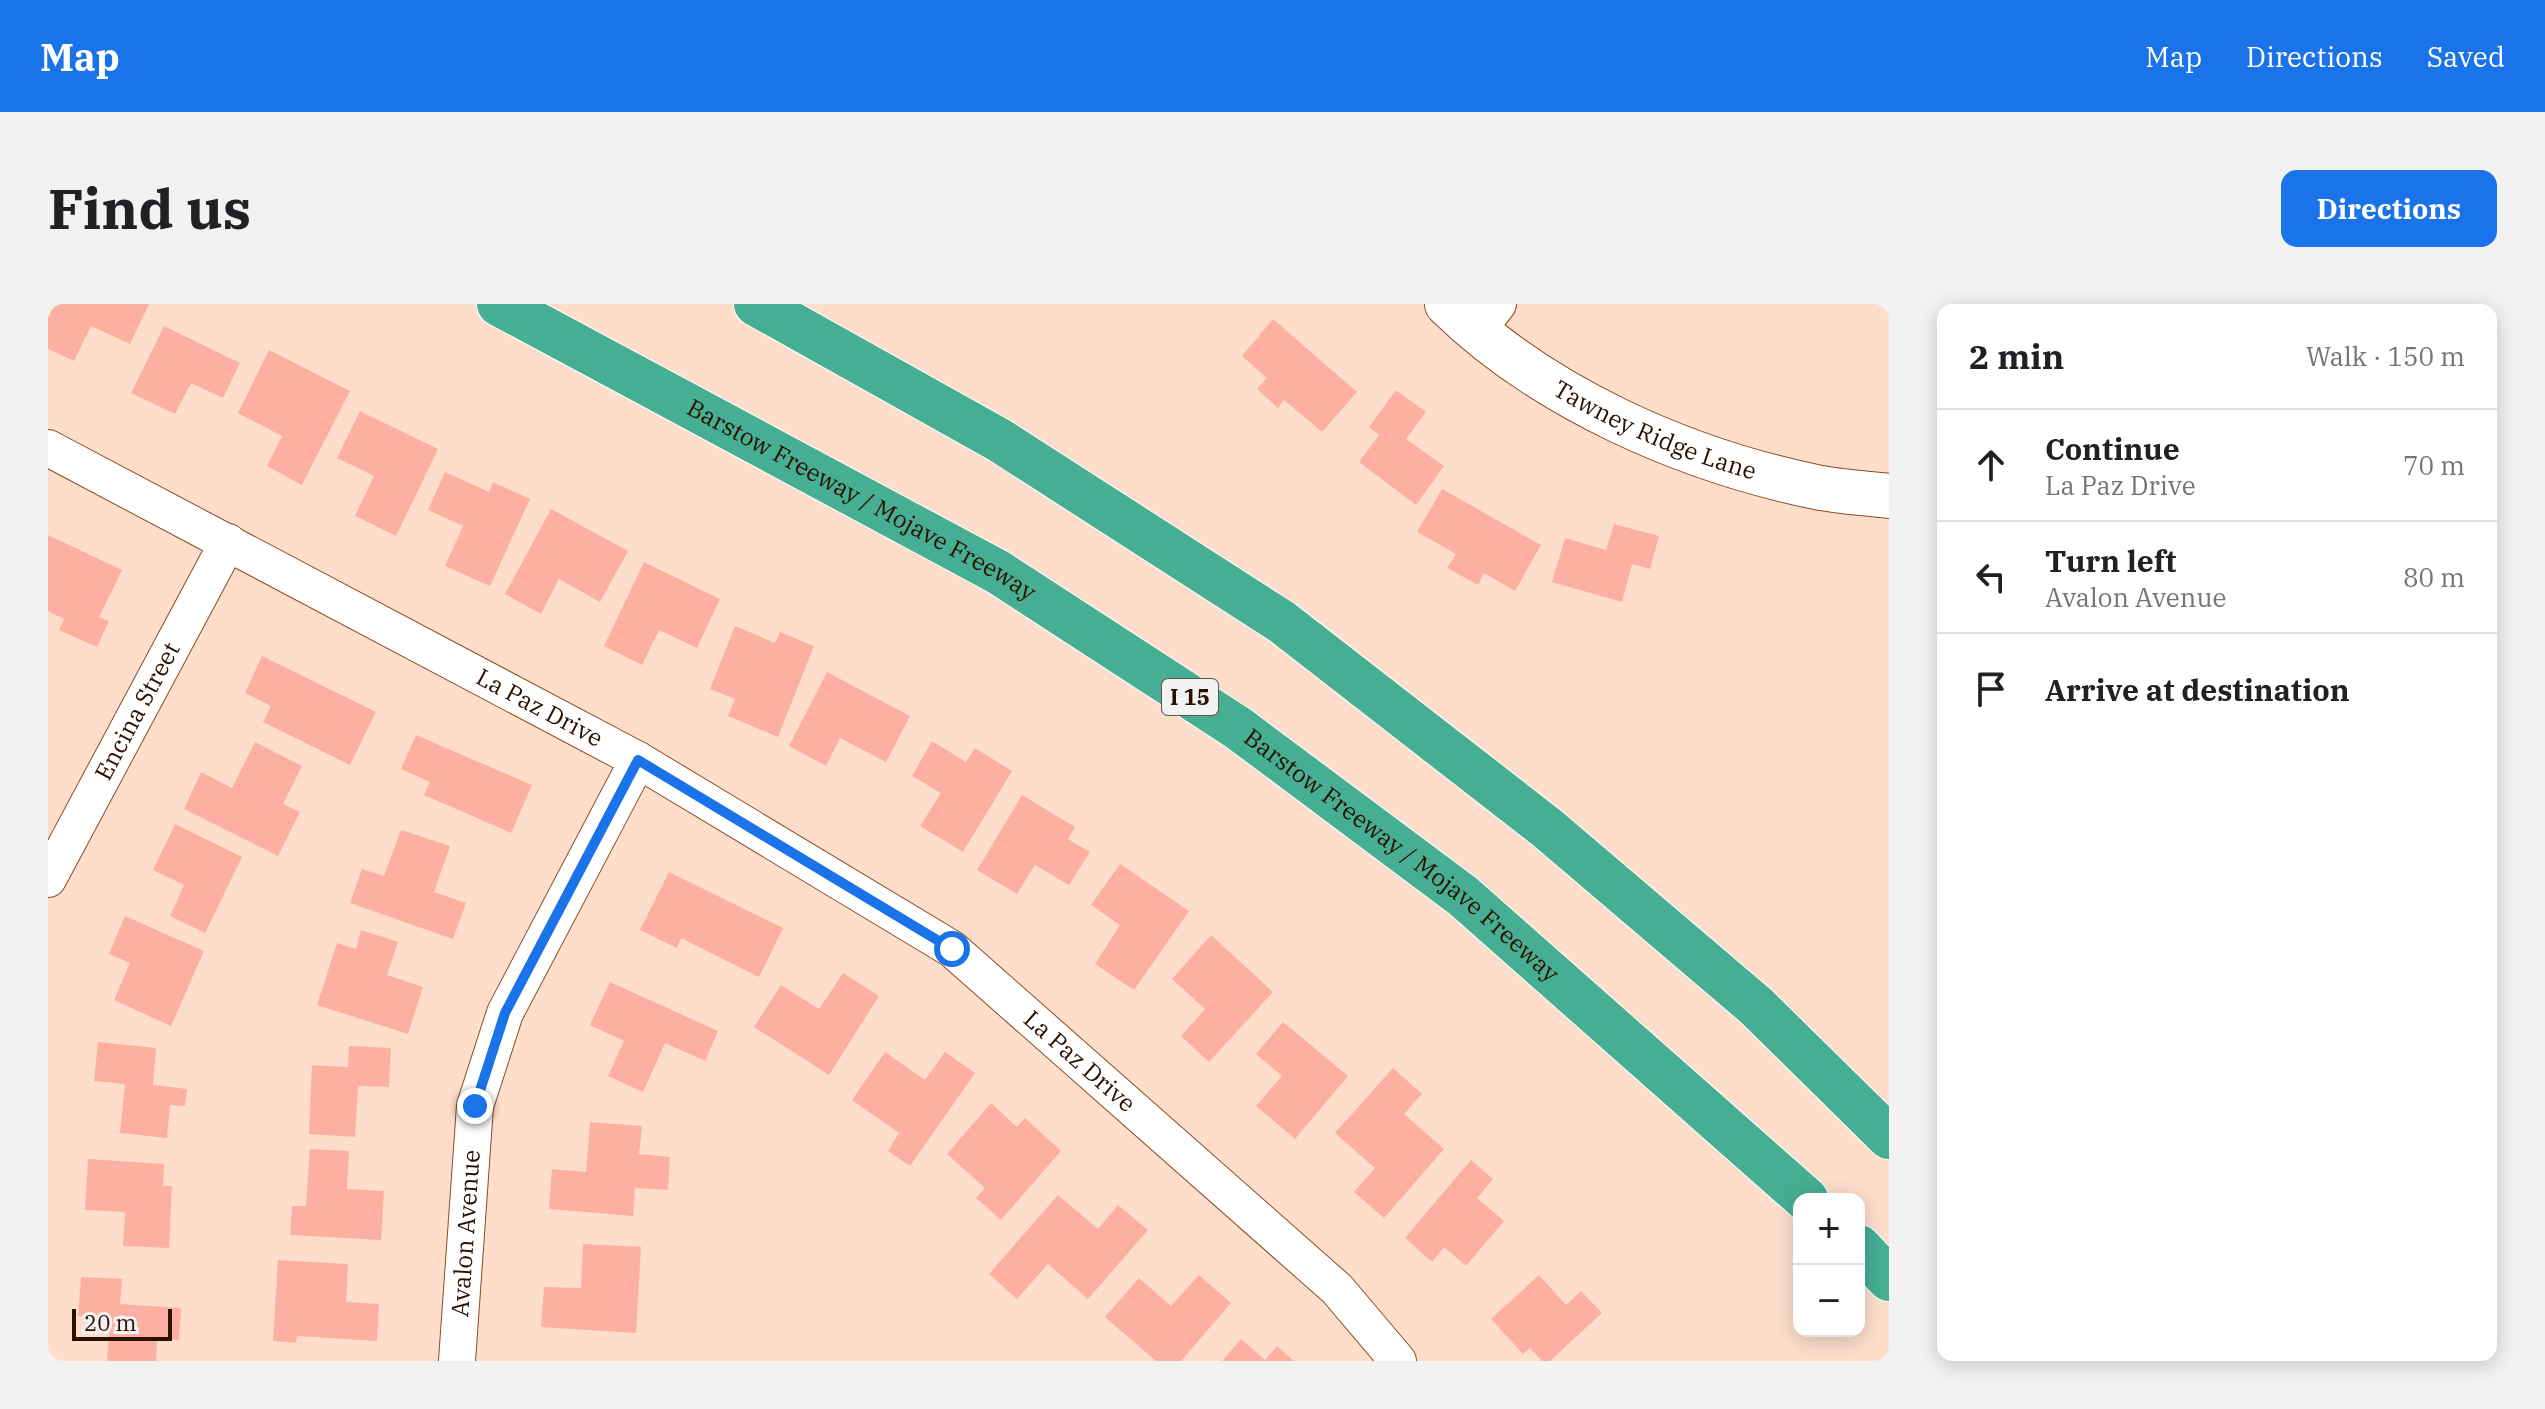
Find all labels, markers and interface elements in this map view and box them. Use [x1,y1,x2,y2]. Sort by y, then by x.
text: Map [40,32,120,81]
text: Map [2145,38,2202,75]
text: Directions [2246,38,2383,75]
text: Saved [2427,38,2505,75]
button: Directions [2281,170,2497,247]
text: Find us [48,172,251,244]
text: 2 min [1969,334,2064,378]
text: Walk · 150 m [2306,339,2465,373]
street label: Tawney Ridge Lane [1548,372,1760,487]
street label: Barstow Freeway / Mojave Freeway [682,391,1043,608]
text: Continue [2045,429,2180,468]
icon: ahead [1969,443,2013,487]
text: 70 m [2403,448,2465,482]
text: La Paz Drive [2045,468,2196,502]
text: Turn left [2045,541,2177,580]
icon: left [1969,555,2013,599]
text: 80 m [2403,560,2465,594]
text: Avalon Avenue [2045,580,2226,614]
street label: Encina Street [87,636,187,786]
street label: La Paz Drive [471,660,609,754]
icon: arrive [1969,667,2013,711]
text: Arrive at destination [2045,670,2350,709]
road number: I 15 [1162,679,1218,715]
street label: Barstow Freeway / Mojave Freeway [1238,721,1567,989]
route start [934,931,970,967]
street label: La Paz Drive [1017,1003,1143,1119]
route end [457,1088,493,1124]
street label: Avalon Avenue [443,1149,487,1318]
map controls [1793,1193,1865,1337]
button: + [1793,1193,1865,1265]
button: − [1793,1265,1865,1337]
scale bar [72,1305,172,1341]
text: 20 m [84,1308,136,1337]

